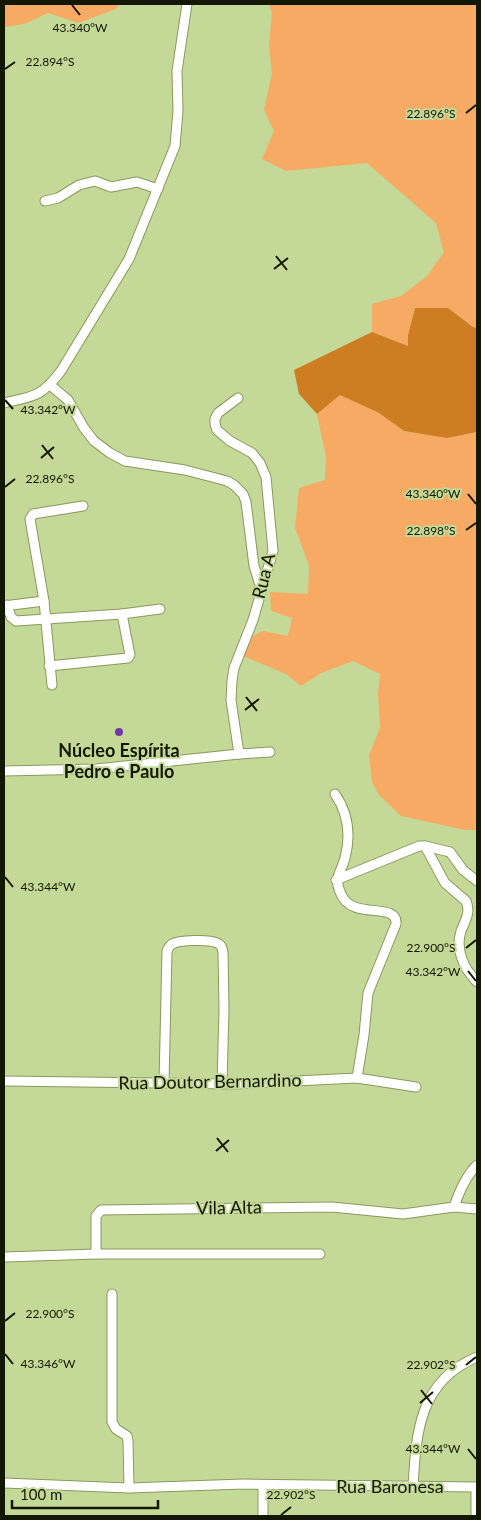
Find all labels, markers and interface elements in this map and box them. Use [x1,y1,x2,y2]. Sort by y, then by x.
text: 43.340°W [52,20,108,35]
text: 22.894°S [25,54,75,69]
text: 22.896°S [406,106,456,121]
text: 43.342°W [20,402,76,417]
text: 22.896°S [25,471,75,486]
text: 43.340°W [405,486,461,501]
text: 22.898°S [406,523,456,538]
street label: Rua A [247,550,279,601]
marker: Núcleo Espírita Pedro e Paulo [113,726,125,738]
place label: Núcleo Espírita Pedro e Paulo [58,739,180,782]
text: 43.344°W [20,879,76,894]
text: 22.900°S [406,940,456,955]
text: 43.342°W [405,964,461,979]
street label: Rua Doutor Bernardino [118,1068,302,1094]
street label: Vila Alta [196,1195,262,1219]
text: 22.900°S [25,1306,75,1321]
text: 43.346°W [20,1356,76,1371]
text: 22.902°S [406,1357,456,1372]
text: 43.344°W [405,1441,461,1456]
street label: Rua Baronesa [336,1475,444,1497]
scale bar [12,1478,159,1510]
text: 100 m [20,1485,62,1503]
text: 22.902°S [266,1487,316,1502]

